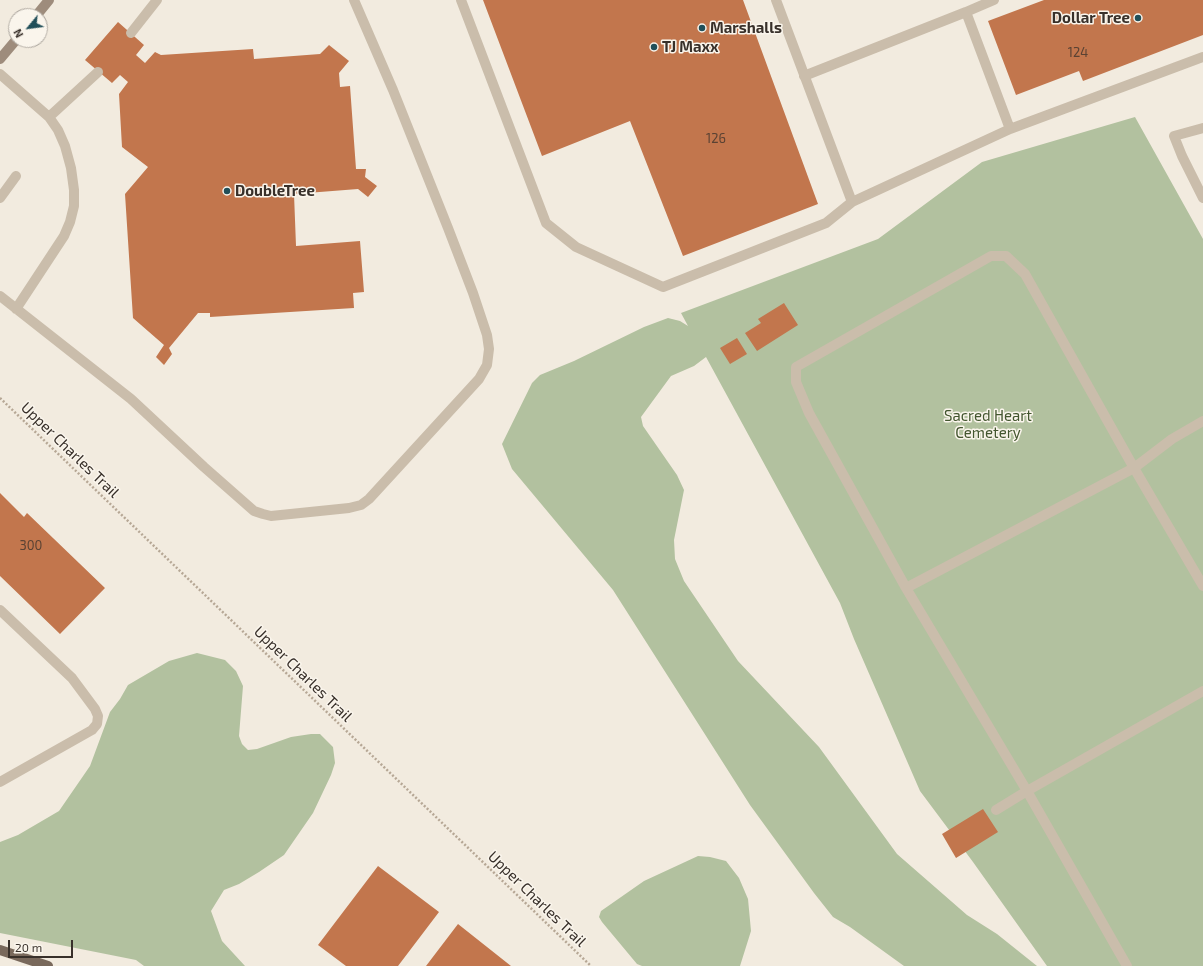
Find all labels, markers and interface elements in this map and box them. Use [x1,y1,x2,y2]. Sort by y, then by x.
north arrow [8,8,48,48]
place label: Dollar Tree [1052,9,1130,27]
marker: Dollar Tree [1133,13,1143,23]
place label: Marshalls [710,19,782,37]
marker: Marshalls [697,23,707,33]
text: N [10,27,26,40]
place label: TJ Maxx [662,38,719,56]
marker: TJ Maxx [649,42,659,52]
house number: 124 [1068,45,1088,61]
house number: 126 [706,131,726,147]
place label: DoubleTree [235,182,315,200]
marker: DoubleTree [222,186,232,196]
street label: Upper Charles Trail [17,399,123,501]
park label: Sacred Heart Cemetery [944,407,1032,442]
house number: 300 [20,538,42,554]
street label: Upper Charles Trail [250,623,356,725]
street label: Upper Charles Trail [484,848,590,950]
scale bar [10,932,75,958]
text: 20 m [15,940,42,954]

